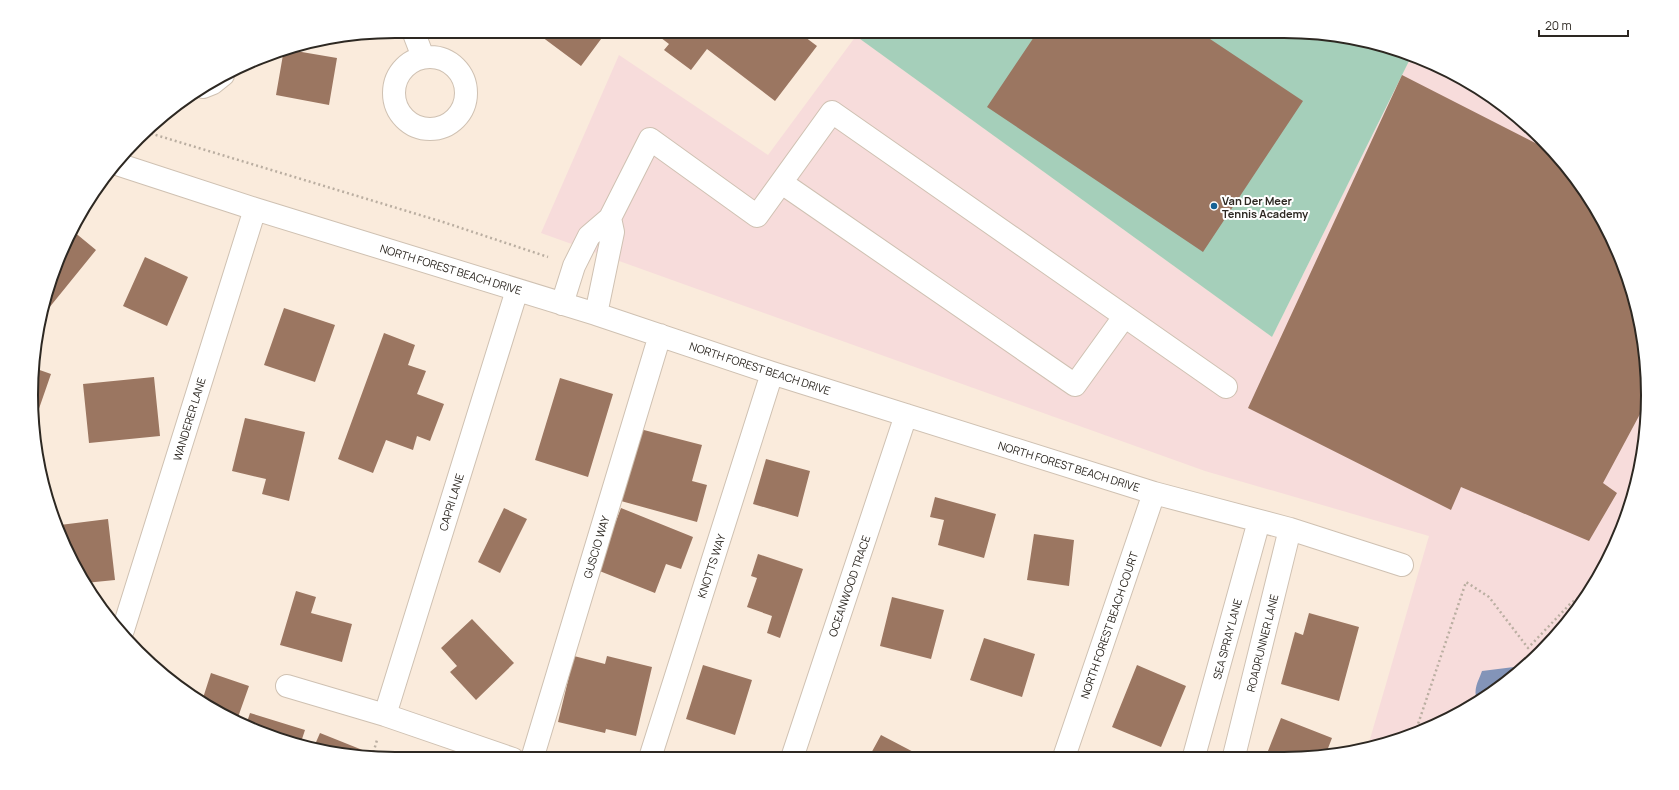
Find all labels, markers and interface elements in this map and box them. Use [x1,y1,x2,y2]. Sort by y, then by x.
scale bar [1539,12,1628,38]
text: 20 m [1545,17,1572,34]
place label: Van Der Meer Tennis Academy [1222,193,1309,221]
marker: Van Der Meer Tennis Academy [1209,201,1219,211]
street label: NORTH FOREST BEACH DRIVE [378,240,524,298]
street label: NORTH FOREST BEACH DRIVE [688,338,832,398]
street label: WANDERER LANE [169,375,209,463]
street label: NORTH FOREST BEACH DRIVE [996,437,1142,495]
street label: CAPRI LANE [435,471,467,533]
street label: GUSCIO WAY [579,513,613,580]
street label: KNOTTS WAY [694,531,729,600]
street label: OCEANWOOD TRACE [825,533,873,639]
street label: NORTH FOREST BEACH COURT [1077,549,1141,701]
street label: ROADRUNNER LANE [1243,592,1281,694]
street label: SEA SPRAY LANE [1209,597,1245,681]

